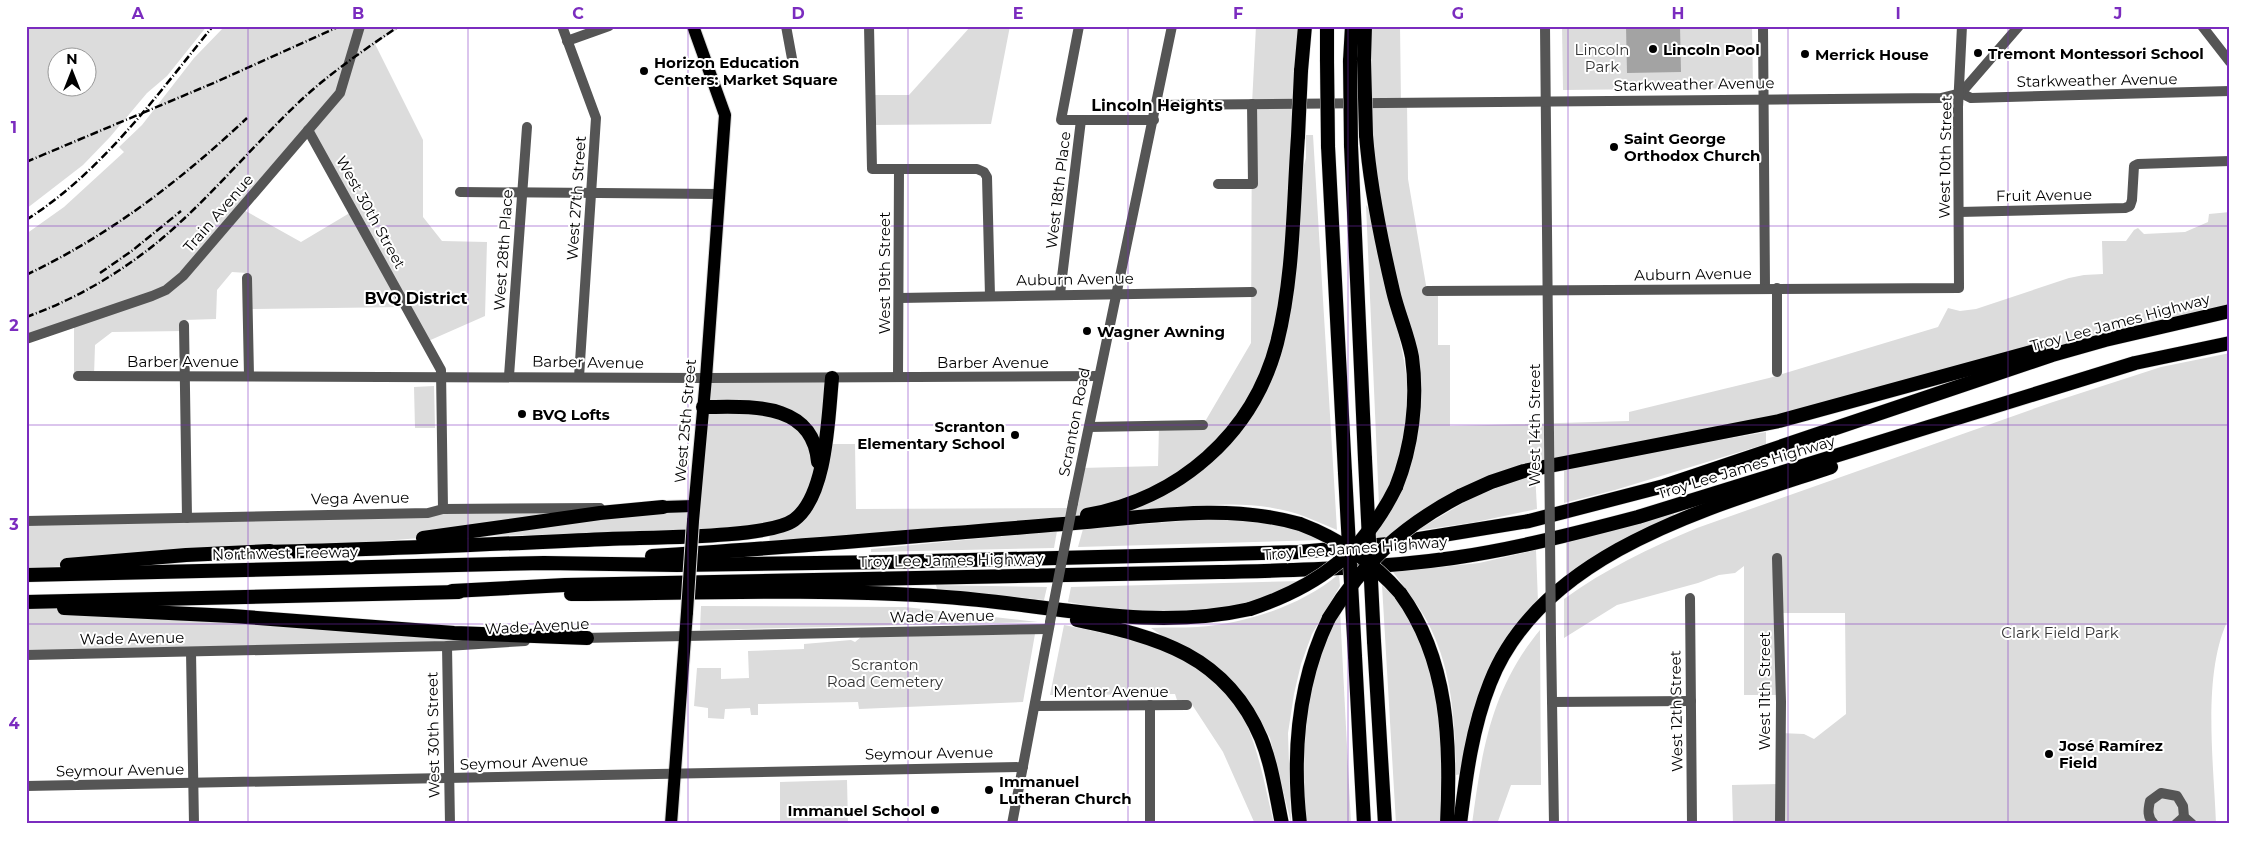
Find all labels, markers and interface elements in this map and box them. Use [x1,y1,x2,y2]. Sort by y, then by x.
text: A [131,4,145,23]
text: B [352,4,364,23]
text: C [572,4,584,23]
text: D [791,4,805,23]
text: E [1013,4,1023,23]
text: F [1233,4,1243,23]
text: G [1452,4,1464,23]
text: H [1672,4,1684,23]
text: I [1895,4,1901,23]
text: J [2113,4,2122,23]
park label: Lincoln Park [1575,40,1629,76]
place label: Lincoln Pool [1663,40,1760,59]
marker: Lincoln Pool [1647,43,1659,55]
place label: Tremont Montessori School [1988,44,2204,63]
place label: Merrick House [1815,45,1929,64]
marker: Tremont Montessori School [1972,47,1984,59]
north arrow [48,48,98,98]
marker: Merrick House [1799,48,1811,60]
text: N [66,50,78,68]
place label: Horizon Education Centers: Market Square [654,53,838,89]
marker: Horizon Education Centers: Market Square [638,65,650,77]
street label: Starkweather Avenue [2016,69,2178,91]
street label: Starkweather Avenue [1613,73,1775,95]
street label: West 10th Street [1934,95,1956,219]
district label: Lincoln Heights [1091,96,1223,115]
text: 1 [11,118,17,137]
place label: Saint George Orthodox Church [1624,129,1760,165]
street label: West 18th Place [1041,130,1075,250]
street label: West 27th Street [562,135,590,261]
marker: Saint George Orthodox Church [1608,141,1620,153]
street label: West 30th Street [332,152,410,272]
street label: Train Avenue [179,170,257,256]
street label: Fruit Avenue [1996,185,2092,205]
street label: West 28th Place [489,189,517,311]
street label: West 19th Street [875,212,894,334]
street label: Auburn Avenue [1634,263,1752,285]
street label: Auburn Avenue [1016,268,1134,290]
district label: BVQ District [365,289,468,308]
street label: Troy Lee James Highway [2028,289,2213,355]
text: 2 [9,316,19,335]
place label: Wagner Awning [1097,322,1225,341]
marker: Wagner Awning [1081,325,1093,337]
street label: Barber Avenue [127,352,239,371]
street label: Barber Avenue [532,352,644,372]
street label: Barber Avenue [937,353,1049,372]
street label: West 25th Street [670,358,700,484]
street label: West 14th Street [1525,363,1544,487]
street label: Scranton Road [1054,366,1094,478]
place label: BVQ Lofts [532,405,610,424]
marker: BVQ Lofts [516,408,528,420]
place label: Scranton Elementary School [857,417,1005,453]
marker: Scranton Elementary School [1009,429,1021,441]
street label: Troy Lee James Highway [1655,431,1838,503]
street label: Vega Avenue [311,488,409,508]
text: 3 [8,515,19,534]
street label: Troy Lee James Highway [1262,532,1449,564]
street label: Northwest Freeway [212,542,359,564]
street label: Troy Lee James Highway [858,549,1044,571]
street label: Wade Avenue [890,606,994,626]
street label: Wade Avenue [484,614,590,638]
park label: Clark Field Park [2001,623,2119,642]
street label: Wade Avenue [80,628,184,648]
street label: West 11th Street [1755,632,1774,750]
street label: West 12th Street [1665,650,1687,772]
park label: Scranton Road Cemetery [827,655,944,691]
street label: West 30th Street [422,672,444,798]
street label: Mentor Avenue [1053,682,1169,701]
text: 4 [8,714,20,733]
place label: José Ramírez Field [2058,736,2163,772]
street label: Seymour Avenue [865,742,993,764]
marker: José Ramírez Field [2043,748,2055,760]
street label: Seymour Avenue [460,750,588,774]
street label: Seymour Avenue [56,759,184,781]
place label: Immanuel Lutheran Church [999,772,1132,808]
marker: Immanuel Lutheran Church [983,784,995,796]
place label: Immanuel School [787,801,925,820]
marker: Immanuel School [929,804,941,816]

